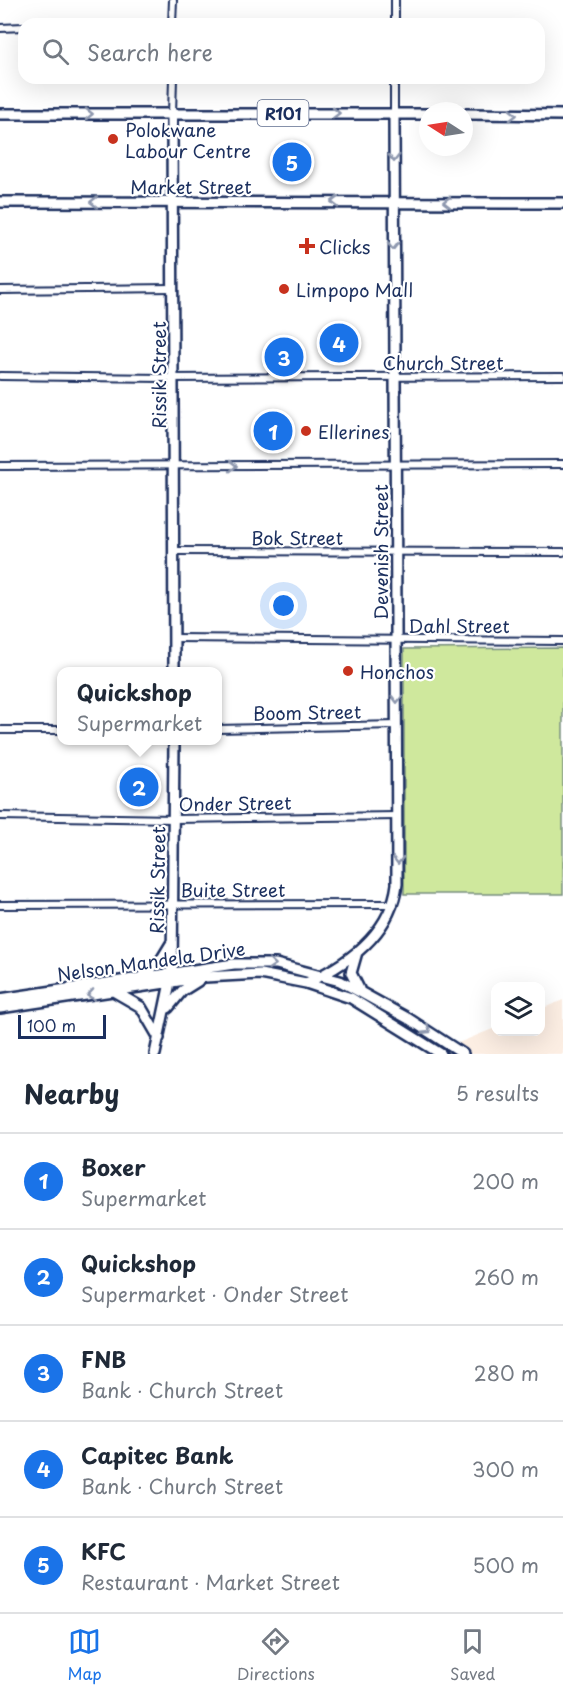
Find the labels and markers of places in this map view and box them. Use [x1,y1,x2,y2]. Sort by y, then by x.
place label: Polokwane Labour Centre [125,116,251,164]
marker: Polokwane Labour Centre [106,132,120,146]
pin: 5 [272,140,312,184]
place label: Clicks [319,233,370,260]
marker: Clicks [300,239,314,253]
place label: Limpopo Mall [296,276,413,303]
marker: Limpopo Mall [277,282,291,296]
pin: 4 [320,320,358,366]
pin: 3 [264,334,304,380]
pin: 1 [254,408,292,454]
place label: Ellerines [318,418,390,445]
marker: Ellerines [299,424,313,438]
place label: Honchos [360,658,434,685]
marker: Honchos [341,664,355,678]
pin: 2 [120,764,158,810]

